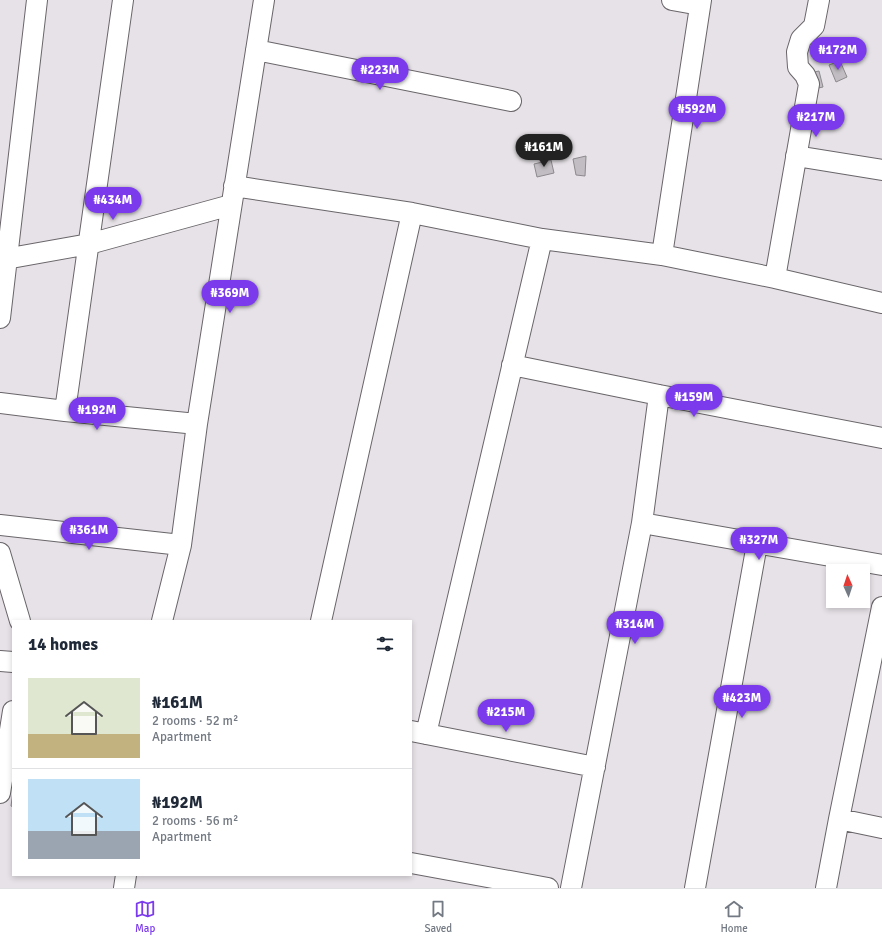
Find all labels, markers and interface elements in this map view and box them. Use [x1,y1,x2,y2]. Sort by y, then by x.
pin: ₦172M [810,37,866,71]
text: ₦172M [819,42,857,58]
pin: ₦223M [352,57,408,91]
text: ₦223M [361,62,399,78]
pin: ₦592M [669,96,725,130]
text: ₦592M [678,101,716,117]
pin: ₦217M [788,104,844,138]
text: ₦217M [797,109,835,125]
pin: ₦161M [516,134,572,168]
text: ₦161M [525,139,563,155]
pin: ₦434M [85,187,141,221]
text: ₦434M [94,192,132,208]
pin: ₦369M [202,280,258,314]
text: ₦369M [211,285,249,301]
pin: ₦159M [666,384,722,418]
text: ₦159M [675,389,713,405]
pin: ₦192M [69,397,125,431]
text: ₦192M [78,402,116,418]
pin: ₦361M [61,517,117,551]
text: ₦361M [70,522,108,538]
pin: ₦327M [731,527,787,561]
text: ₦327M [740,532,778,548]
north arrow [826,564,870,608]
map controls [826,564,870,608]
pin: ₦314M [607,611,663,645]
text: ₦314M [616,616,654,632]
icon: filters [374,633,396,655]
text: 14 homes [28,634,98,655]
pin: ₦423M [714,685,770,719]
text: ₦423M [723,690,761,706]
text: ₦161M [152,692,203,713]
icon: home [60,694,108,742]
pin: ₦215M [478,699,534,733]
text: ₦215M [487,704,525,720]
text: 2 rooms · 52 m² [152,713,238,729]
text: Apartment [152,729,212,745]
text: ₦192M [152,792,203,813]
icon: home [60,795,108,843]
text: 2 rooms · 56 m² [152,813,238,829]
text: Apartment [152,829,212,845]
tab: Map [134,898,156,935]
tab: Saved [424,898,452,935]
tab: Home [720,898,748,935]

